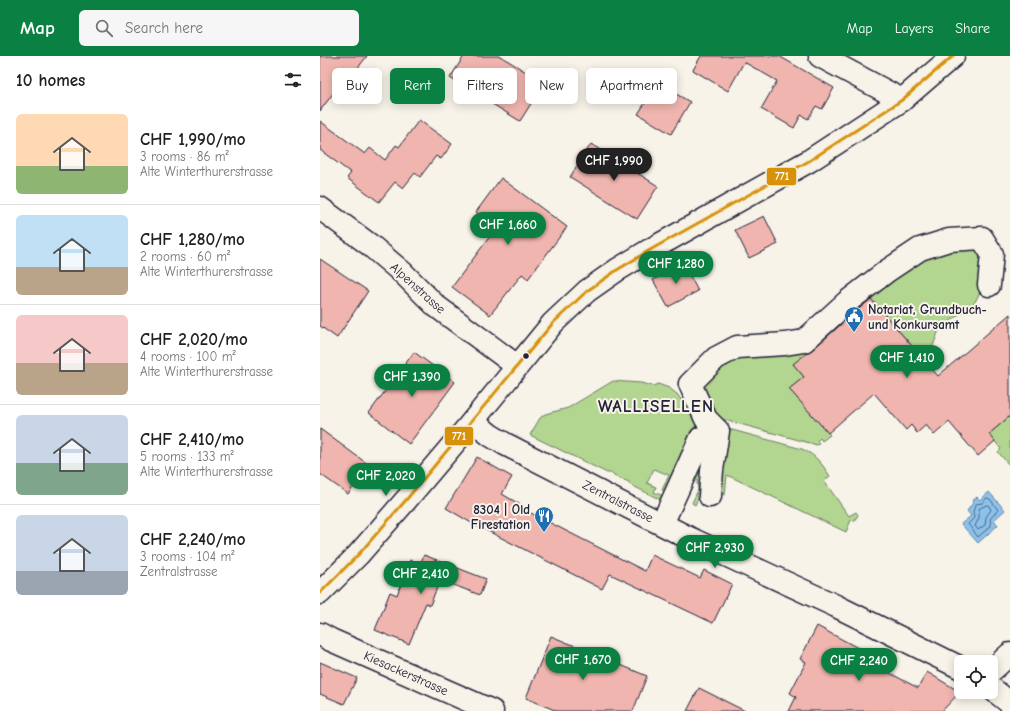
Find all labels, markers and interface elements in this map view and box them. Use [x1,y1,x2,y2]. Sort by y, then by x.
search box [79,10,359,46]
text: Map [20,17,55,39]
icon: search [93,17,115,39]
text: Search here [125,19,203,37]
text: Map [846,20,873,37]
text: Layers [895,20,933,37]
text: Share [955,20,990,37]
chip: Buy [332,68,382,104]
chip: Rent [390,68,445,104]
chip: Filters [453,68,517,104]
chip: New [525,68,578,104]
chip: Apartment [586,68,677,104]
icon: filters [282,69,304,91]
text: 10 homes [16,71,85,90]
icon: home [48,130,96,178]
text: CHF 1,990/mo [140,130,246,149]
pin: CHF 1,990 [568,148,660,182]
text: 3 rooms · 86 m² [140,149,229,164]
text: CHF 1,990 [585,153,643,168]
text: Alte Winterthurerstrasse [140,164,273,179]
line badge: 771 [766,167,797,186]
text: 771 [775,170,789,183]
pin: CHF 1,660 [462,212,554,246]
text: CHF 1,660 [479,217,537,232]
text: CHF 1,280/mo [140,230,245,249]
icon: home [48,231,96,279]
text: 2 rooms · 60 m² [140,249,230,264]
pin: CHF 1,280 [630,251,722,285]
text: CHF 1,280 [647,256,705,271]
street label: Alpenstrasse [387,259,449,317]
text: Alte Winterthurerstrasse [140,264,273,279]
place label: Notariat, Grundbuch- und Konkursamt [868,302,987,332]
public building icon: Notariat, Grundbuch- und Konkursamt [843,305,865,333]
text: CHF 2,020/mo [140,330,248,349]
icon: home [48,331,96,379]
pin: CHF 1,410 [861,345,953,379]
text: 4 rooms · 100 m² [140,349,236,364]
text: CHF 1,410 [879,350,935,365]
unlabelled marker [521,351,531,361]
text: Alte Winterthurerstrasse [140,364,273,379]
pin: CHF 1,390 [366,364,458,398]
text: CHF 1,390 [383,369,441,384]
district label: WALLISELLEN [598,397,714,416]
line badge: 771 [444,426,474,446]
text: CHF 2,410/mo [140,430,244,449]
text: 771 [452,430,466,443]
icon: home [48,431,96,479]
text: 5 rooms · 133 m² [140,449,234,464]
pin: CHF 2,020 [340,463,432,497]
text: Alte Winterthurerstrasse [140,464,273,479]
text: CHF 2,020 [356,468,416,483]
street label: Zentralstrasse [580,477,656,525]
place label: 8304 | Old Firestation [471,502,530,532]
restaurant icon: 8304 | Old Firestation [533,505,555,533]
text: CHF 2,240/mo [140,530,245,549]
icon: home [48,531,96,579]
pin: CHF 2,930 [669,535,761,569]
text: CHF 2,930 [686,540,744,555]
text: 3 rooms · 104 m² [140,549,234,564]
pin: CHF 2,410 [375,561,467,595]
text: Zentralstrasse [140,564,218,579]
text: CHF 2,410 [393,566,449,581]
pin: CHF 1,670 [537,647,629,681]
street label: Kiesackerstrasse [361,648,451,699]
pin: CHF 2,240 [813,648,905,682]
text: CHF 1,670 [555,652,611,667]
text: CHF 2,240 [830,653,888,668]
map controls [954,655,998,699]
button: locate [954,655,998,699]

